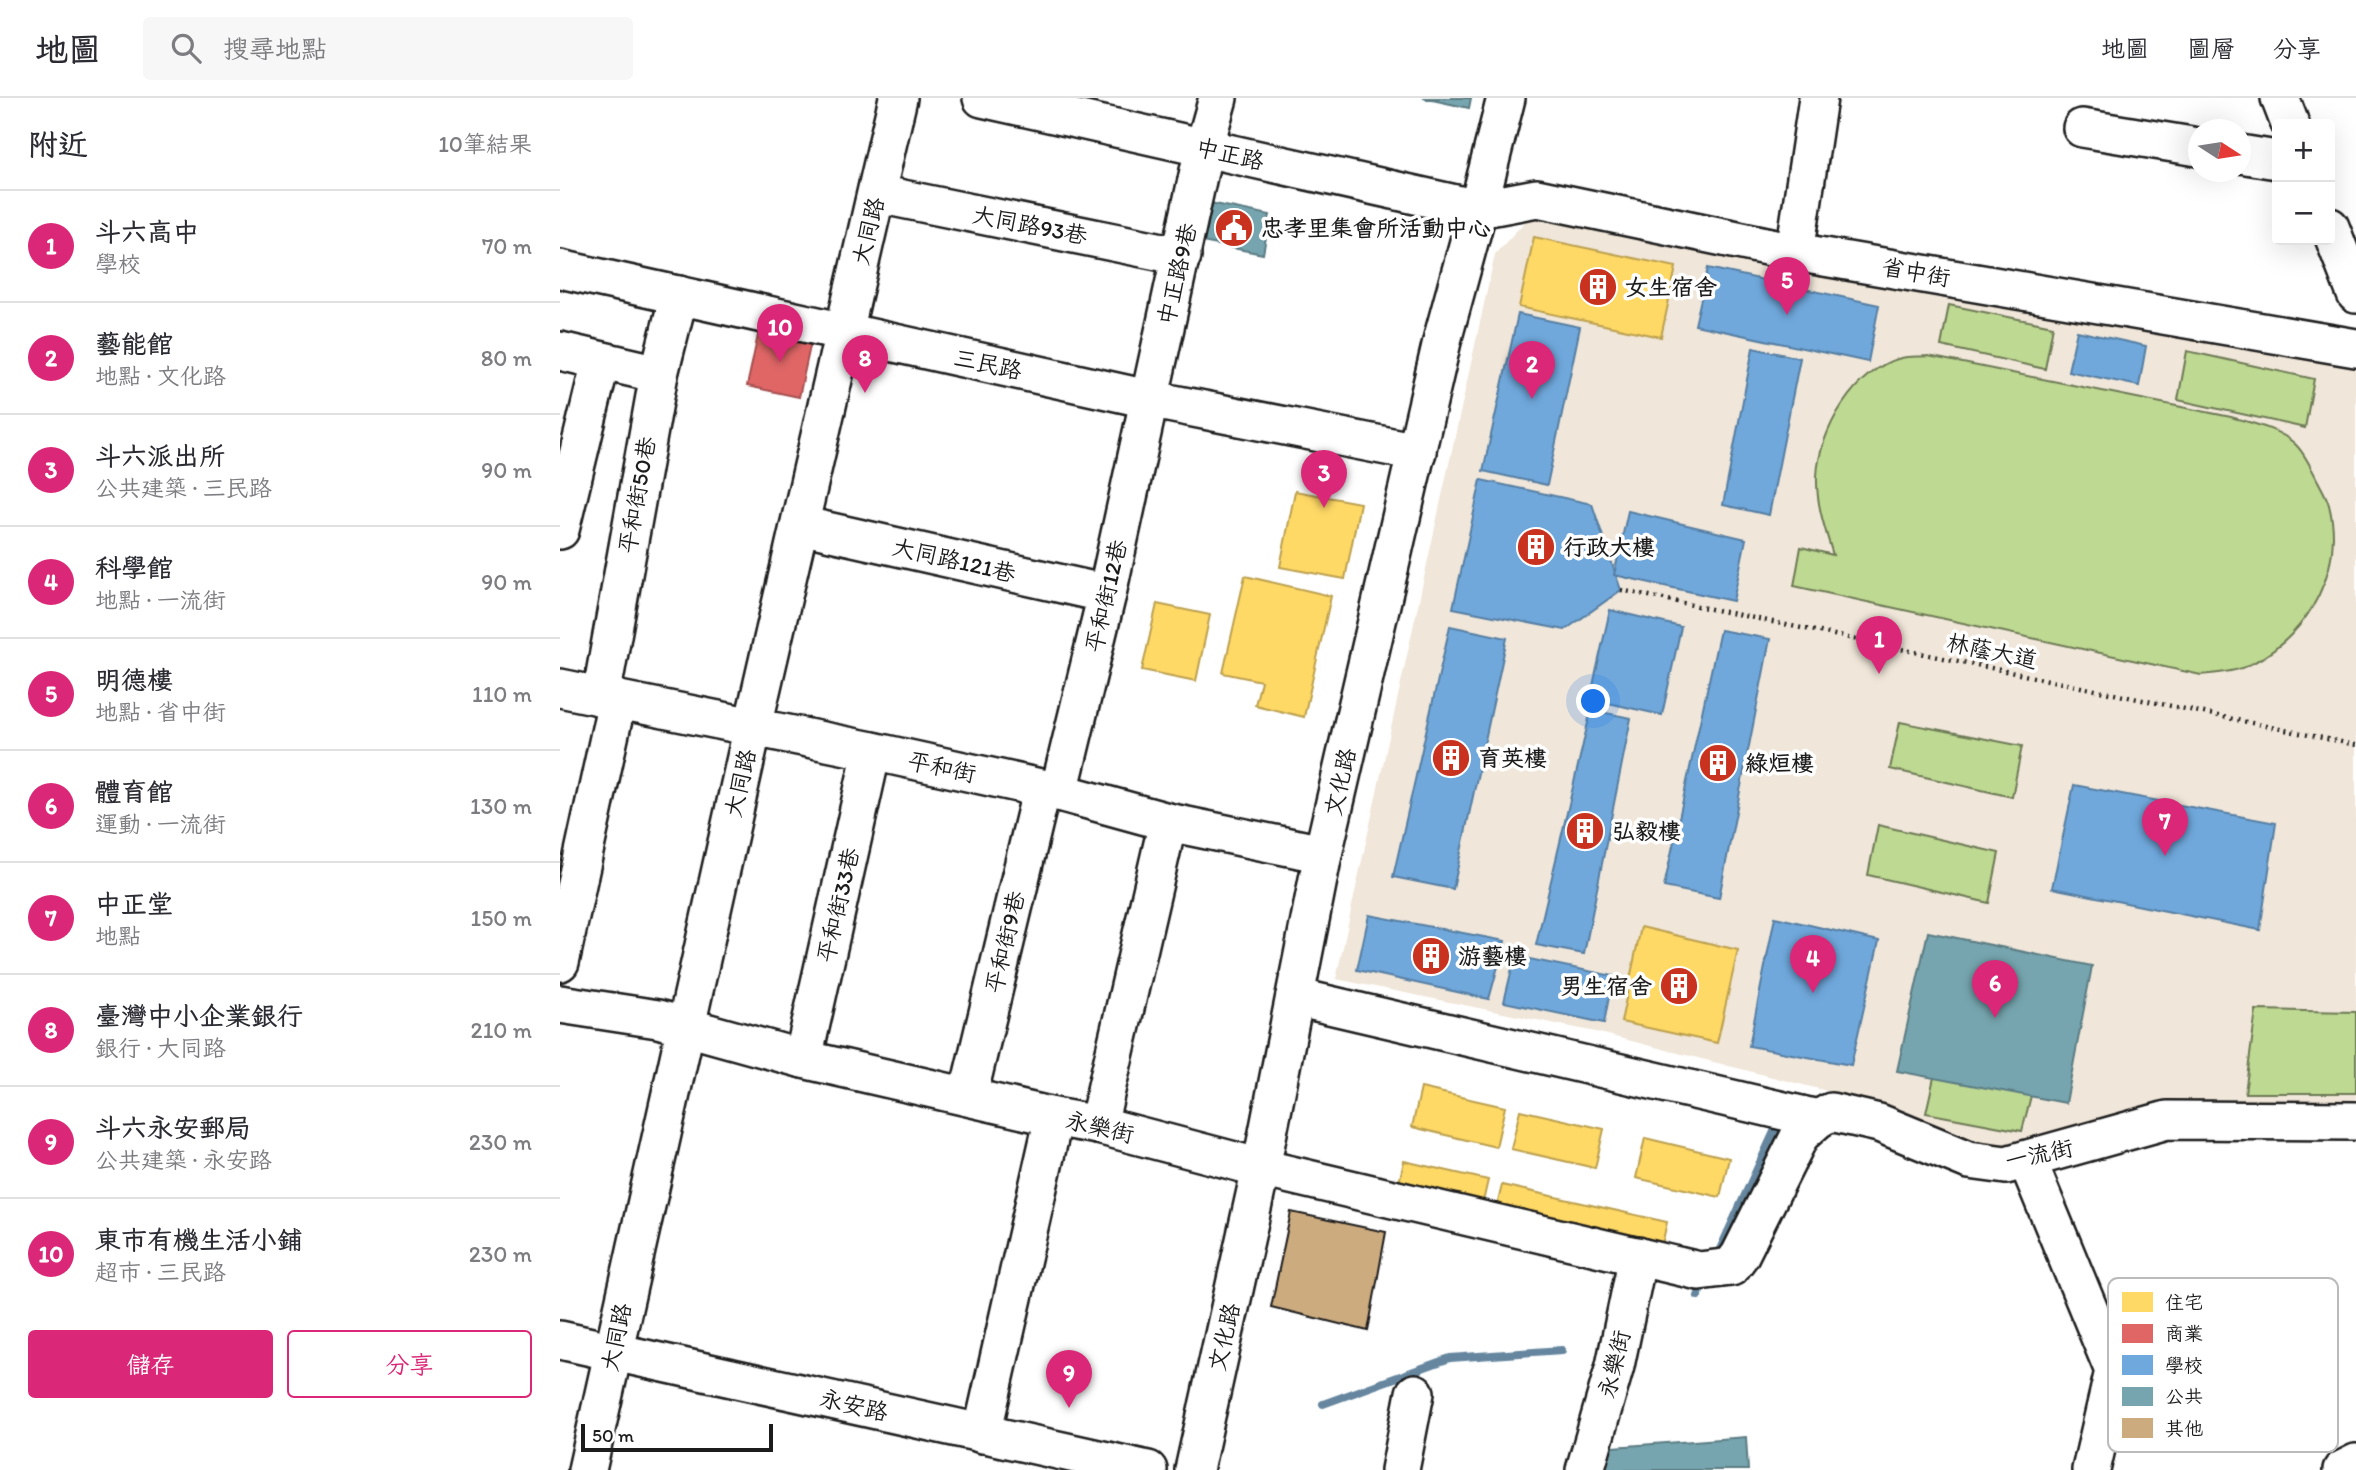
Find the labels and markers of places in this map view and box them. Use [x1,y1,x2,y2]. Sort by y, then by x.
public building icon: 忠孝里集會所活動中心 [1213,207,1255,249]
place label: 忠孝里集會所活動中心 [1261,214,1491,242]
pin: 5 [1764,257,1810,315]
building icon: 女生宿舍 [1577,266,1619,308]
place label: 女生宿舍 [1625,273,1717,301]
pin: 10 [757,304,803,362]
pin: 8 [842,335,888,393]
pin: 2 [1509,341,1555,399]
pin: 3 [1301,450,1347,508]
building icon: 行政大樓 [1515,526,1557,568]
place label: 行政大樓 [1563,533,1655,561]
pin: 1 [1856,616,1902,674]
building icon: 育英樓 [1430,737,1472,779]
building icon: 綠烜樓 [1697,742,1739,784]
place label: 育英樓 [1478,744,1547,772]
place label: 綠烜樓 [1745,749,1814,777]
pin: 7 [2142,798,2188,856]
building icon: 弘毅樓 [1564,810,1606,852]
place label: 弘毅樓 [1612,817,1681,845]
building icon: 游藝樓 [1410,935,1452,977]
pin: 4 [1790,935,1836,993]
place label: 游藝樓 [1458,942,1527,970]
pin: 6 [1972,960,2018,1018]
building icon: 男生宿舍 [1658,965,1700,1007]
place label: 男生宿舍 [1560,972,1652,1000]
pin: 9 [1046,1350,1092,1408]

